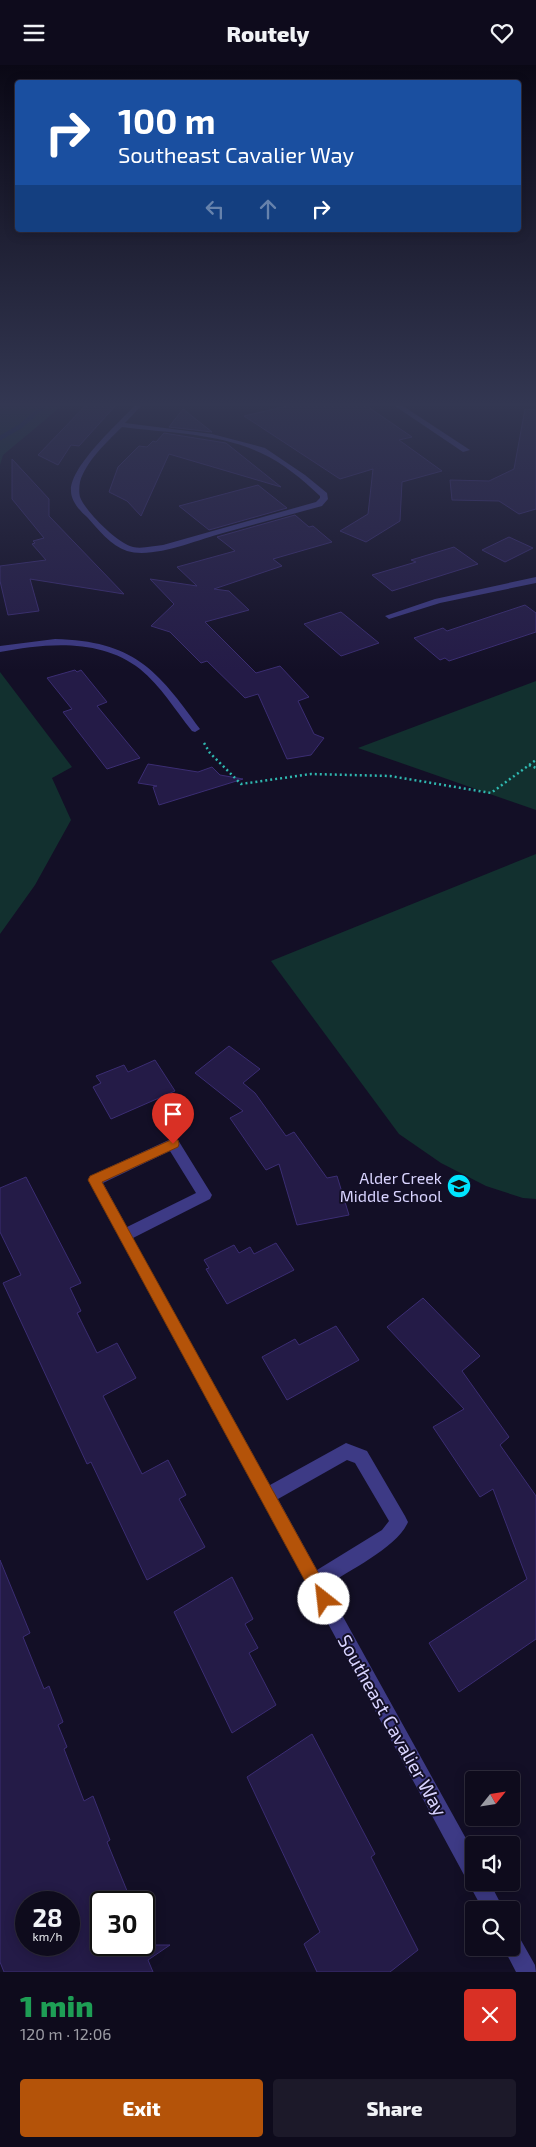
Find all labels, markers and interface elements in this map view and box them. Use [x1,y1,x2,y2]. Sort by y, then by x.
icon: menu [20,19,48,47]
icon: heart [488,19,516,47]
text: Routely [227,20,309,46]
text: 100 m [118,99,216,141]
icon: right [35,100,100,165]
text: Southeast Cavalier Way [118,141,354,167]
icon: left [201,195,229,223]
icon: ahead [254,195,282,223]
icon: right [307,195,335,223]
pin [152,1093,194,1144]
icon: arrive [159,1100,187,1128]
place label: Alder Creek Middle School [340,1168,442,1205]
school or university icon: Alder Creek Middle School [446,1173,472,1199]
position arrow [297,1572,349,1624]
street label: Southeast Cavalier Way [333,1630,453,1820]
north arrow [465,1771,520,1826]
map controls [465,1771,520,1956]
button: sound [465,1836,520,1891]
speed limit sign: 30 [90,1891,155,1956]
button: search [465,1901,520,1956]
text: 28 [32,1902,63,1932]
text: km/h [33,1929,62,1943]
text: 1 min [20,1987,94,2023]
button: close [464,1989,516,2041]
text: 120 m · 12:06 [20,2024,111,2043]
button: Exit [20,2079,263,2137]
button: Share [273,2079,516,2137]

